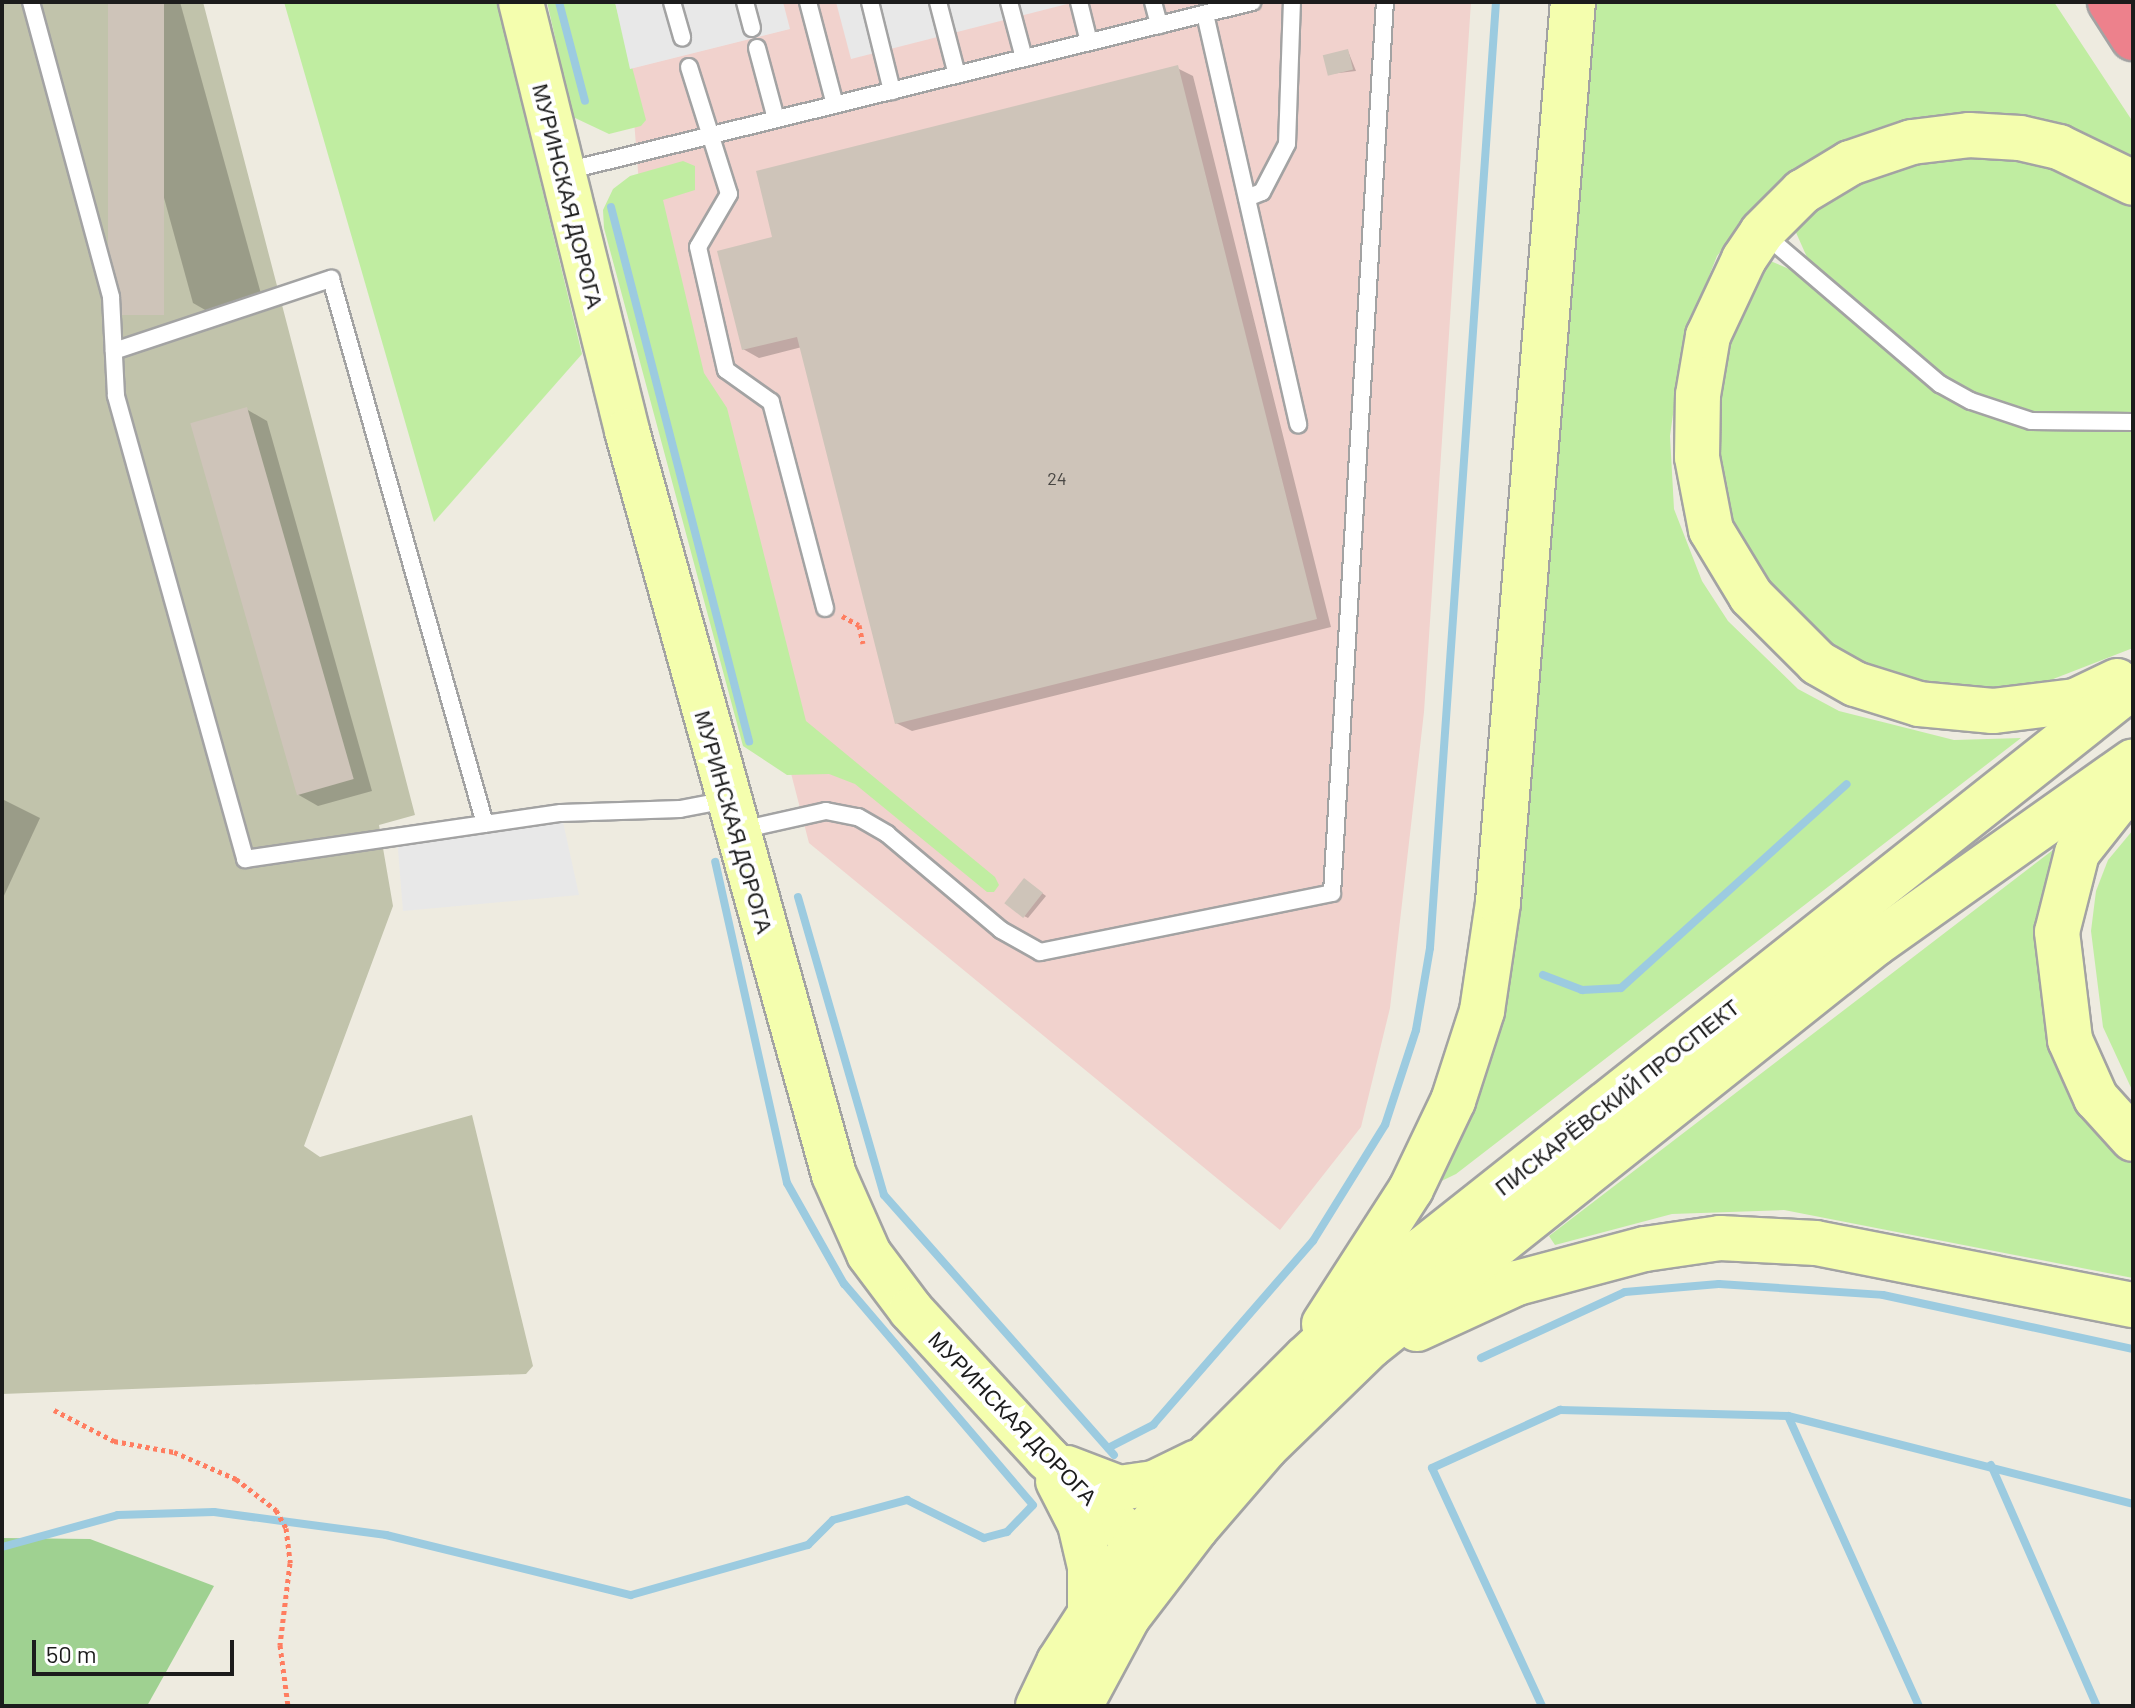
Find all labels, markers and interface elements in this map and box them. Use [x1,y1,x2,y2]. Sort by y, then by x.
street label: МУРИНСКАЯ ДОРОГА [527,81,609,311]
house number: 24 [1047,467,1067,489]
street label: МУРИНСКАЯ ДОРОГА [690,707,778,937]
street label: ПИСКАРЁВСКИЙ ПРОСПЕКТ [1490,993,1744,1201]
street label: МУРИНСКАЯ ДОРОГА [923,1326,1103,1510]
scale bar [36,1624,238,1674]
text: 50 m [46,1639,97,1668]

